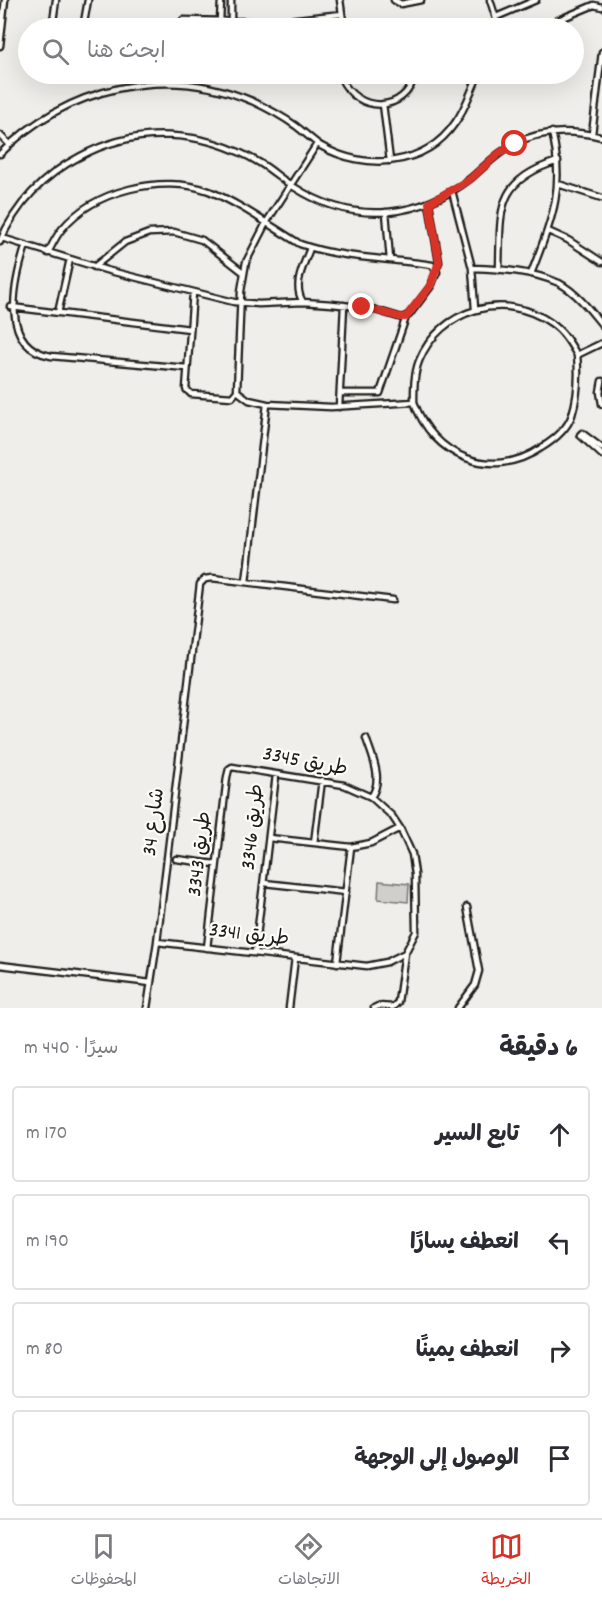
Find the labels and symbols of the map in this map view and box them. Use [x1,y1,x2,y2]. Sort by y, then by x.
route start [501,130,527,156]
route end [348,293,374,319]
street label: طريق 3345 [260,740,350,786]
street label: طريق 3346 [235,782,273,872]
street label: شارع 34 [136,786,174,858]
street label: طريق 3343 [181,810,221,898]
street label: طريق 3341 [207,916,291,956]

